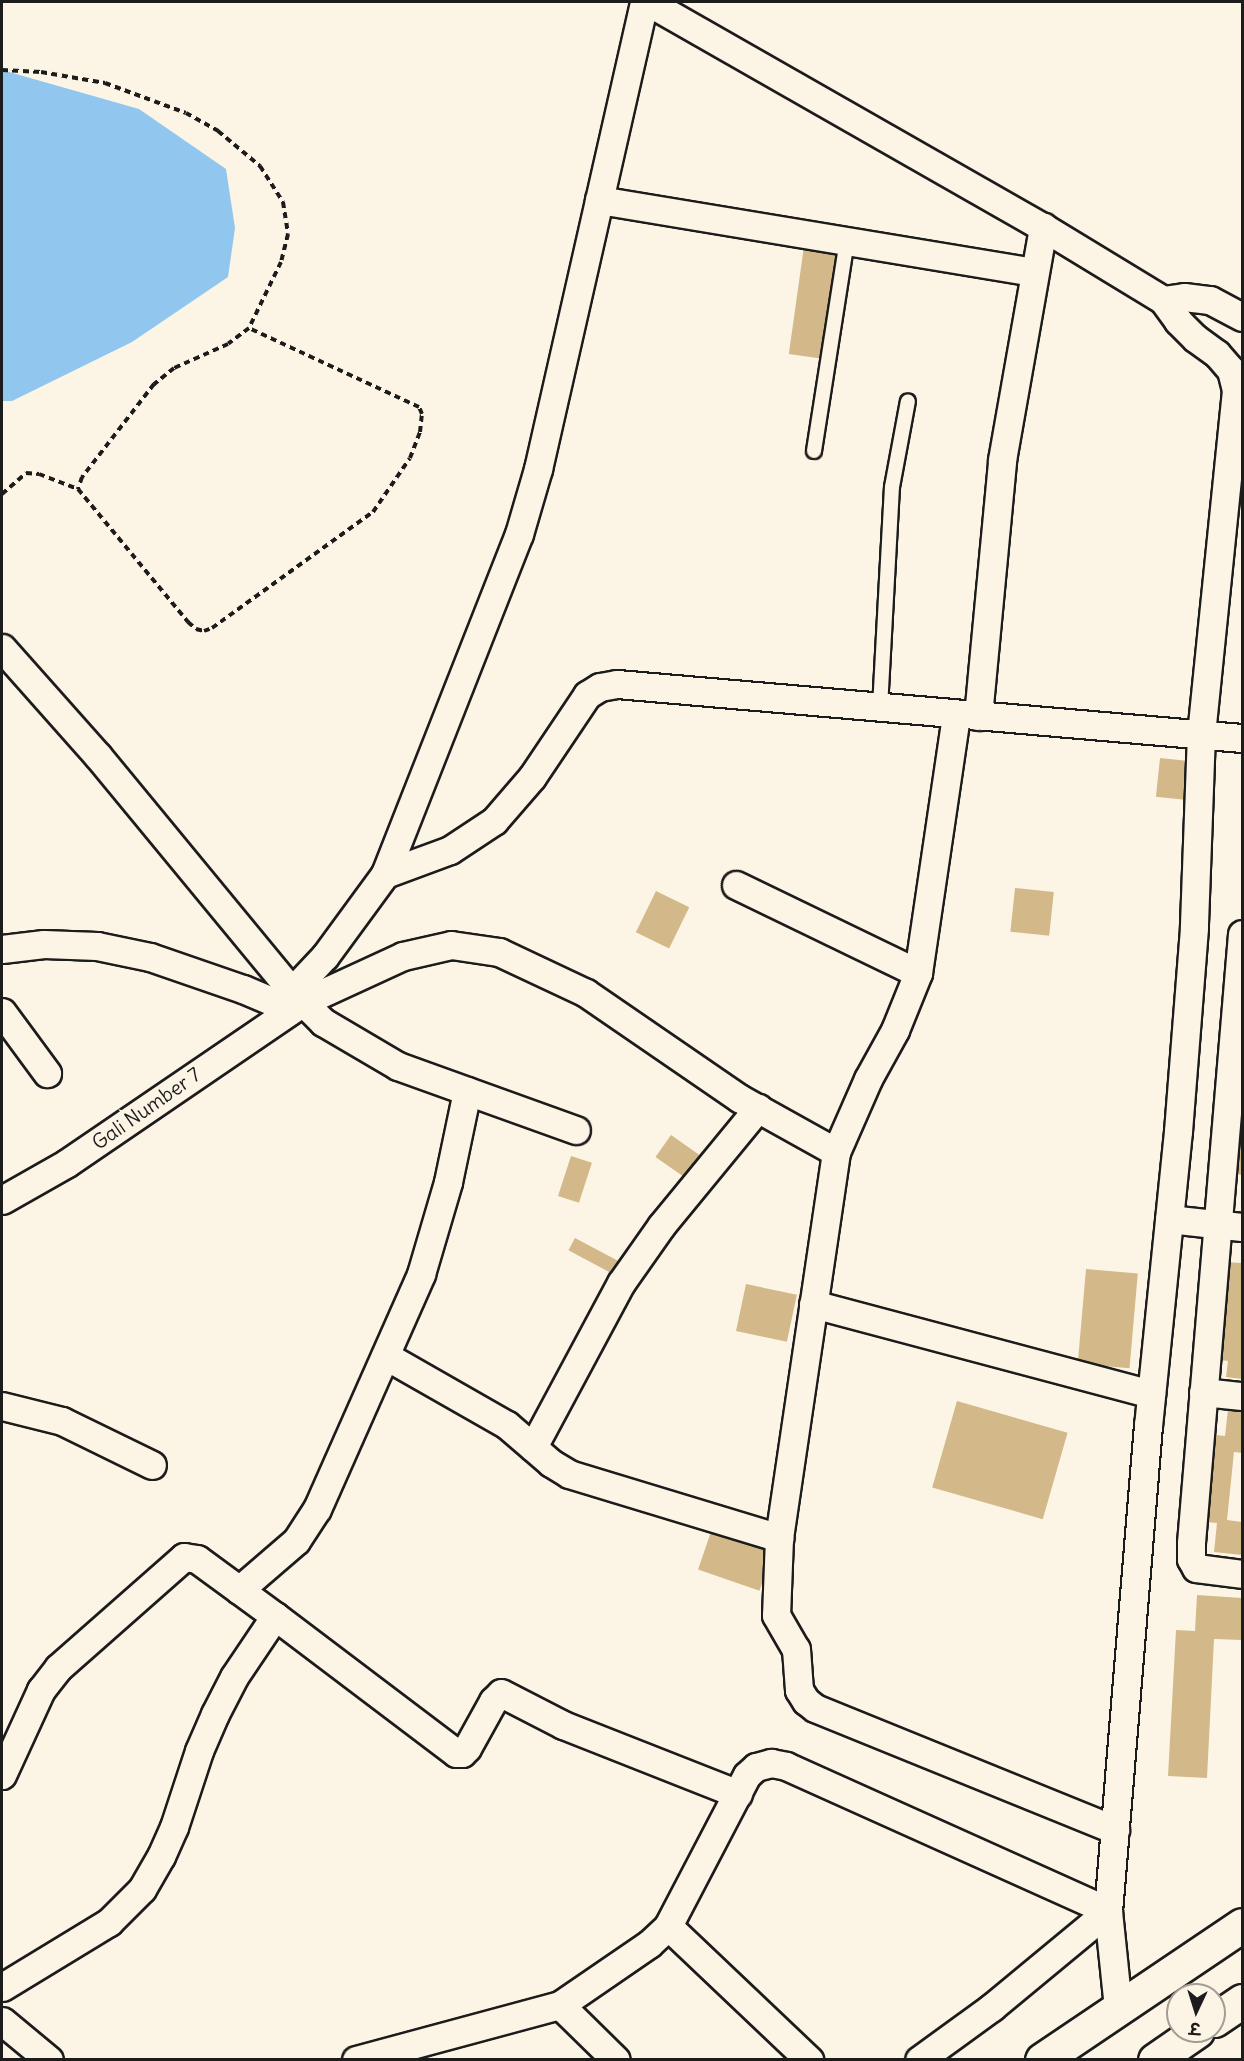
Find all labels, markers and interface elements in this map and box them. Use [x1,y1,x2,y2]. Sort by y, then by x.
street label: Gali Number 7 [87,1062,205,1154]
north arrow [1166,1983,1226,2043]
text: उ [1189,2019,1201,2039]

